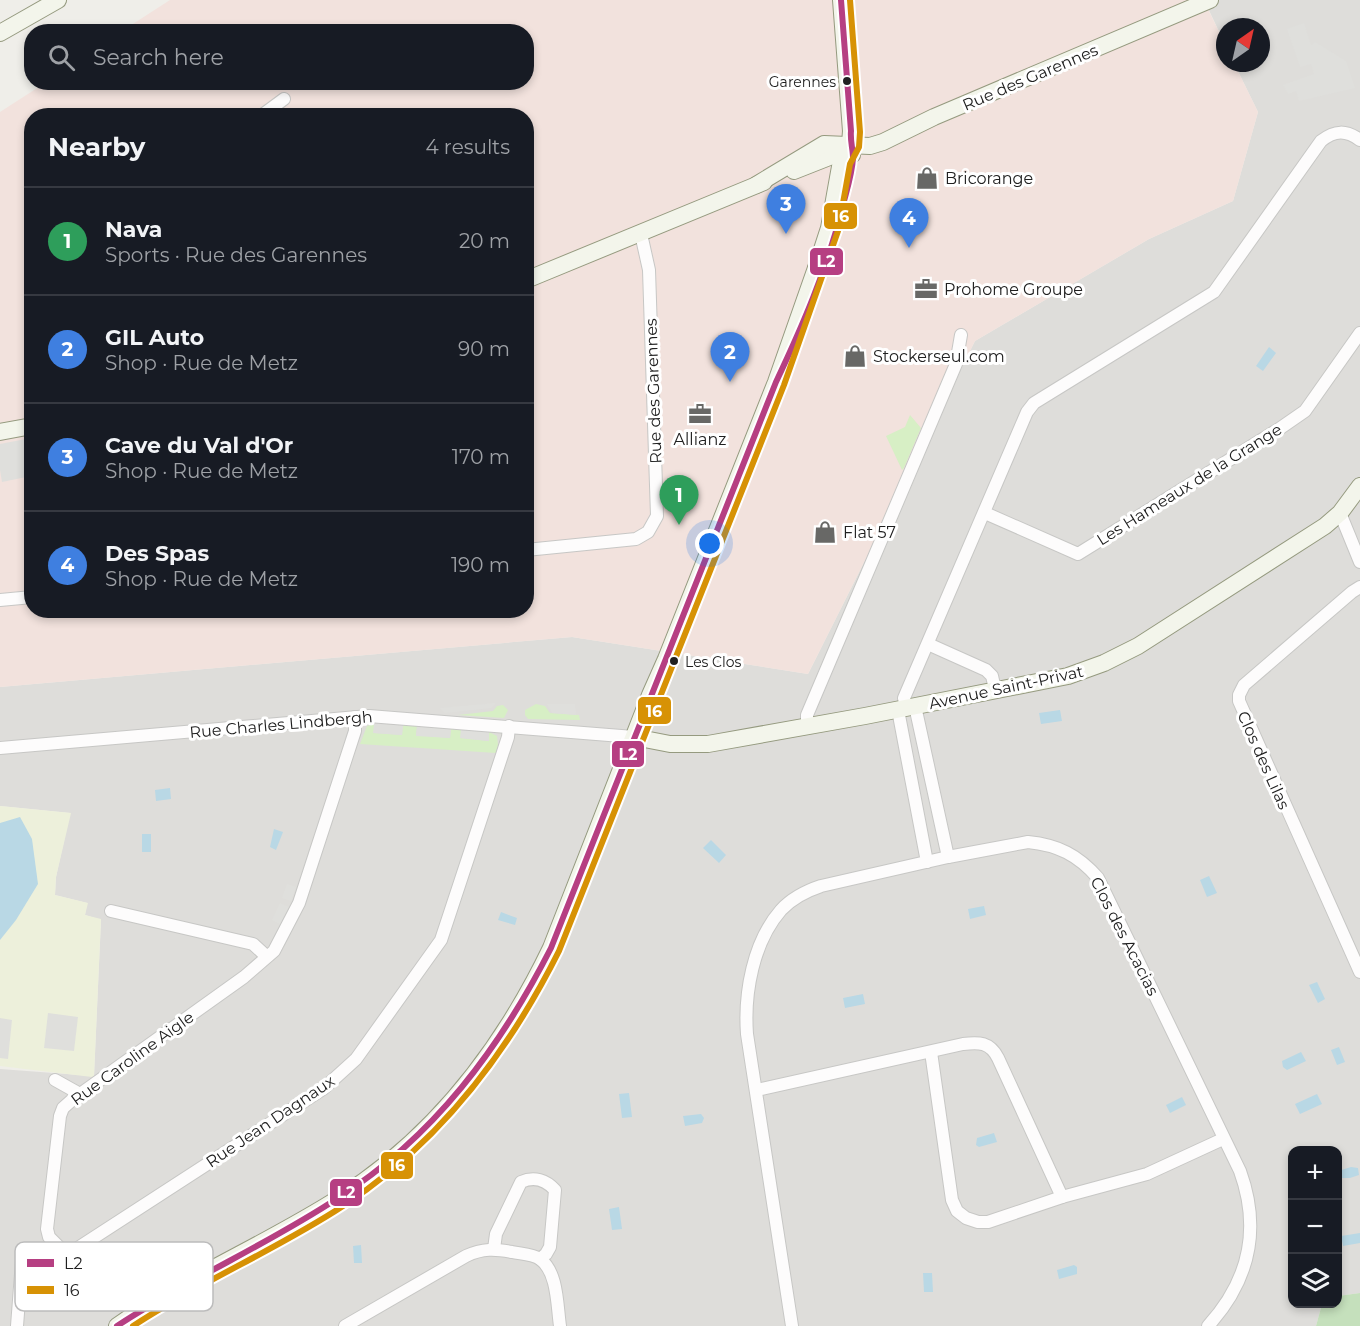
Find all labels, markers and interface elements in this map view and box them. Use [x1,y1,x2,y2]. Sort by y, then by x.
north arrow [1216,18,1270,72]
search box [24,24,534,90]
street label: Rue des Garennes [960,40,1101,115]
icon: search [45,41,78,74]
text: Search here [93,44,224,71]
place label: Garennes [769,73,836,91]
marker: Garennes [841,75,853,87]
text: Nearby [48,131,145,163]
text: 4 results [425,135,510,159]
shop icon: Bricorange [914,165,940,191]
place label: Bricorange [945,169,1033,188]
pin: 3 [766,184,806,234]
pin: 4 [890,198,928,248]
line badge: 16 [823,202,858,230]
text: 16 [833,207,849,226]
text: Nava [105,216,162,243]
text: 1 [64,229,71,253]
text: 20 m [459,229,510,253]
text: Sports · Rue des Garennes [105,243,367,267]
line badge: L2 [809,247,844,276]
text: L2 [816,252,836,271]
office icon: Prohome Groupe [913,276,939,302]
place label: Prohome Groupe [944,280,1083,299]
street label: Rue des Garennes [641,318,666,464]
text: GIL Auto [105,324,204,351]
pin: 2 [710,332,750,382]
text: 2 [62,337,73,361]
text: 90 m [458,337,510,361]
shop icon: Stockerseul.com [842,343,868,369]
place label: Stockerseul.com [873,347,1005,366]
text: Shop · Rue de Metz [105,351,298,375]
office icon: Allianz [687,401,713,427]
street label: Les Hameaux de la Grange [1093,420,1285,549]
place label: Allianz [674,430,726,449]
text: Cave du Val d'Or [105,432,293,459]
text: 3 [62,445,73,469]
text: 170 m [452,445,510,469]
text: Shop · Rue de Metz [105,459,298,483]
pin: 1 [660,476,698,525]
shop icon: Flat 57 [812,519,838,545]
place label: Flat 57 [843,523,896,542]
your location [695,529,724,558]
text: Des Spas [105,540,209,567]
text: 4 [61,553,74,577]
text: 190 m [451,553,510,577]
text: Shop · Rue de Metz [105,567,298,591]
place label: Les Clos [685,653,742,671]
marker: Les Clos [668,655,680,667]
street label: Avenue Saint-Privat [927,662,1086,713]
line badge: 16 [637,696,672,725]
text: 16 [646,702,662,721]
street label: Rue Charles Lindbergh [189,707,373,742]
street label: Clos des Lilas [1233,708,1294,812]
line badge: L2 [611,740,645,768]
text: L2 [618,745,638,764]
street label: Clos des Acacias [1086,874,1163,999]
street label: Rue Caroline Aigle [67,1007,197,1109]
street label: Rue Jean Dagnaux [202,1071,339,1172]
map controls [1288,1146,1342,1308]
button: + [1288,1146,1342,1200]
line badge: 16 [380,1151,414,1180]
text: 16 [389,1156,405,1175]
line badge: L2 [329,1178,363,1207]
text: L2 [336,1183,356,1202]
button: − [1288,1200,1342,1254]
legend [15,1242,213,1311]
text: L2 [64,1254,83,1273]
button: layers [1288,1254,1342,1308]
text: 16 [64,1281,80,1300]

